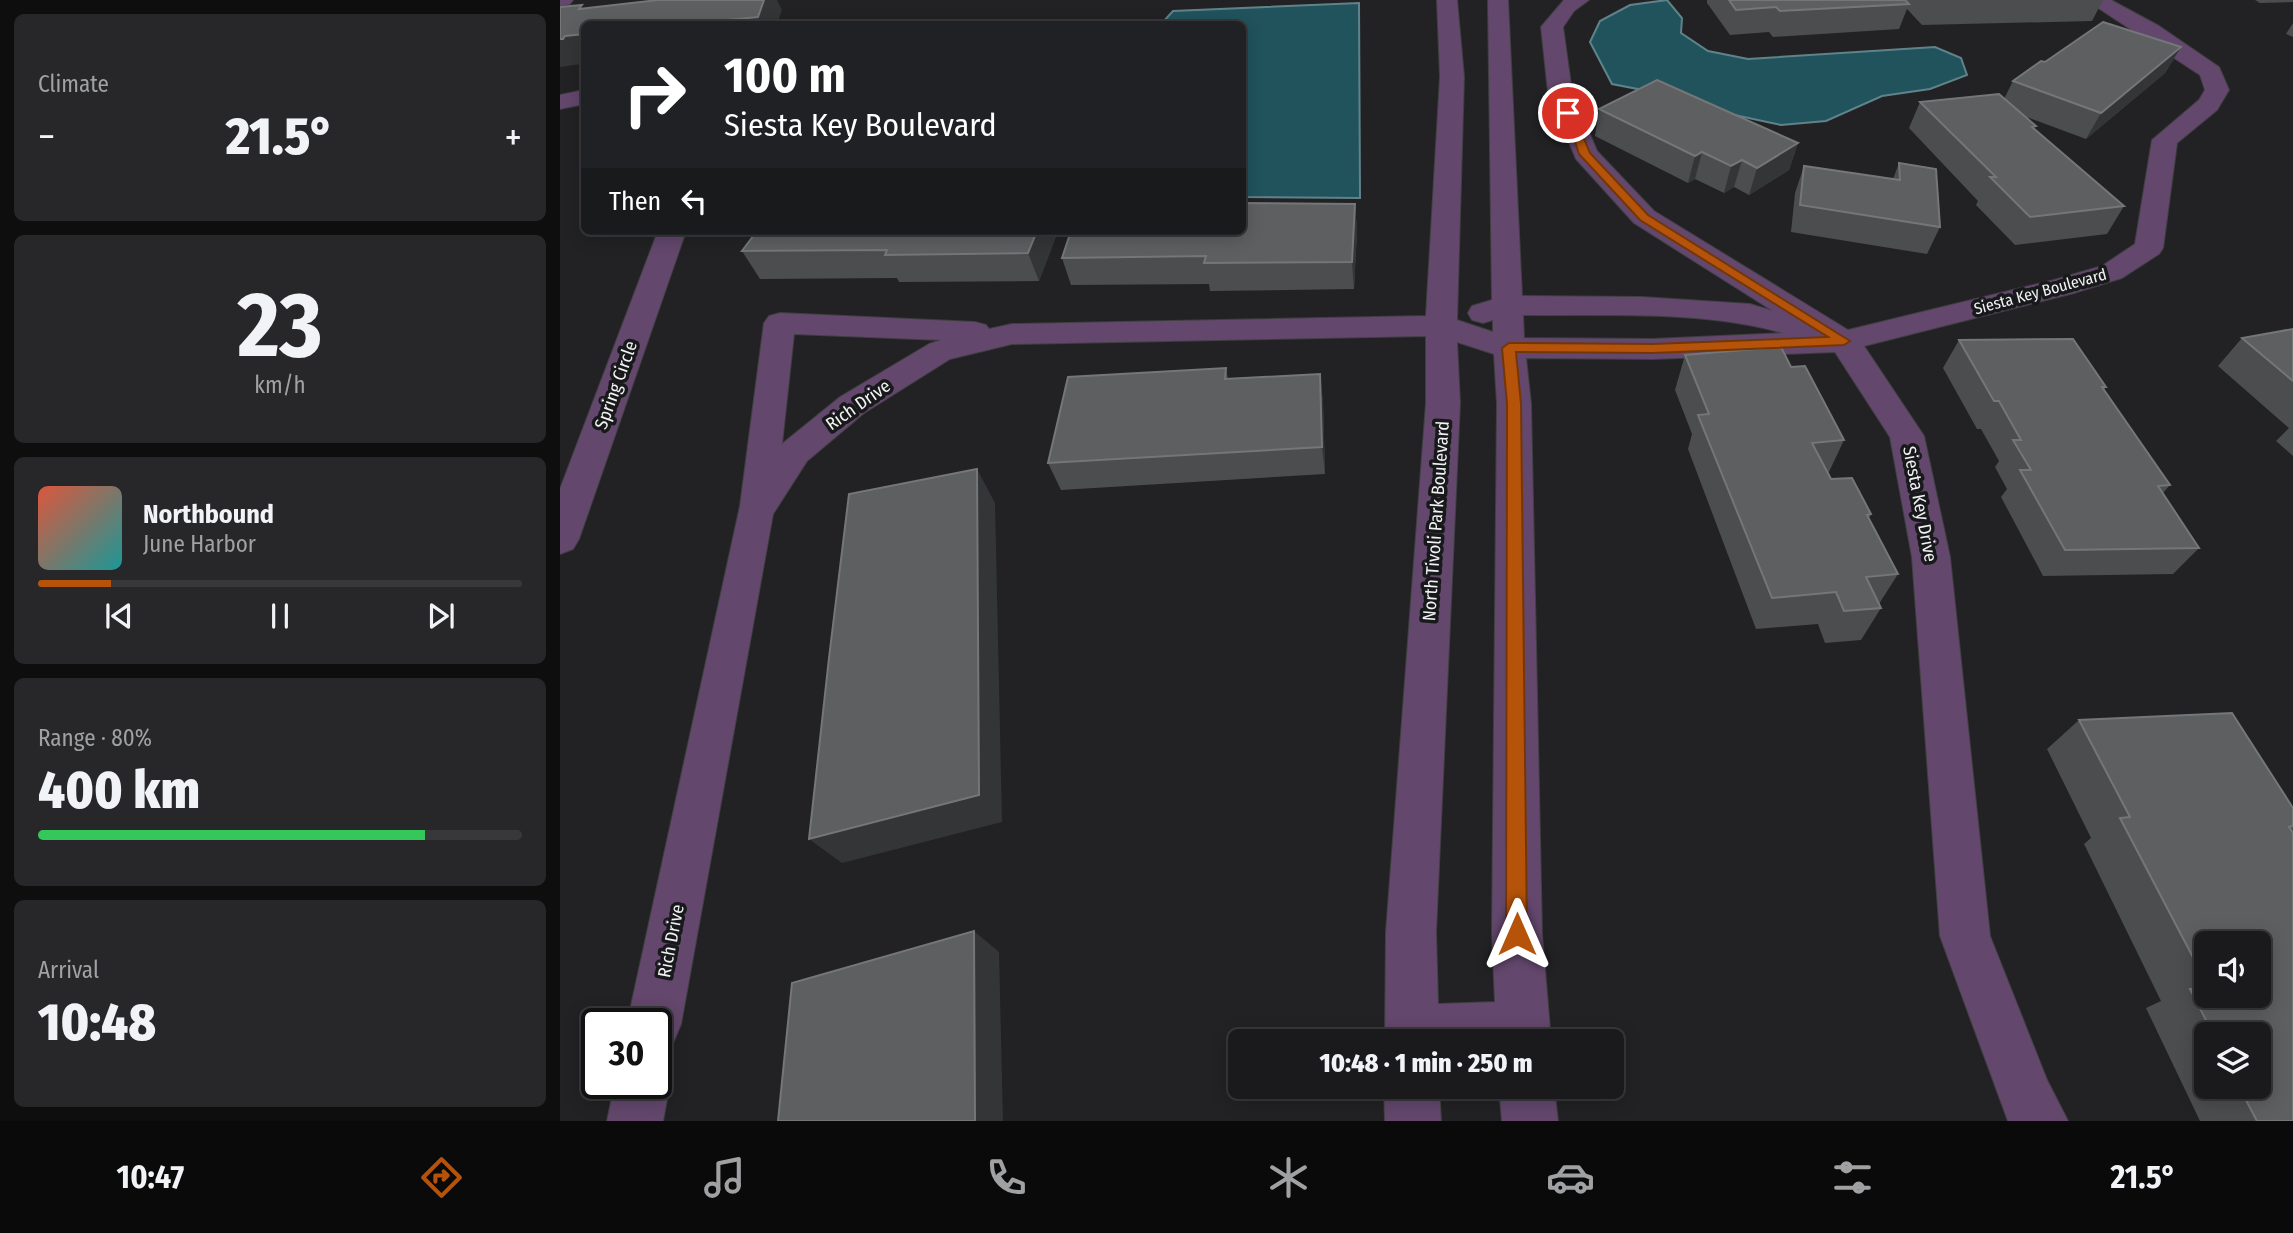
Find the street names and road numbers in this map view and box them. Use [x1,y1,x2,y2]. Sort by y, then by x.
street label: Siesta Key Boulevard [1972,265,2108,318]
street label: Spring Circle [590,338,642,432]
street label: Rich Drive [821,375,895,435]
street label: North Tivoli Park Boulevard [1418,420,1454,622]
street label: Siesta Key Drive [1898,444,1942,564]
street label: Rich Drive [653,903,689,979]

